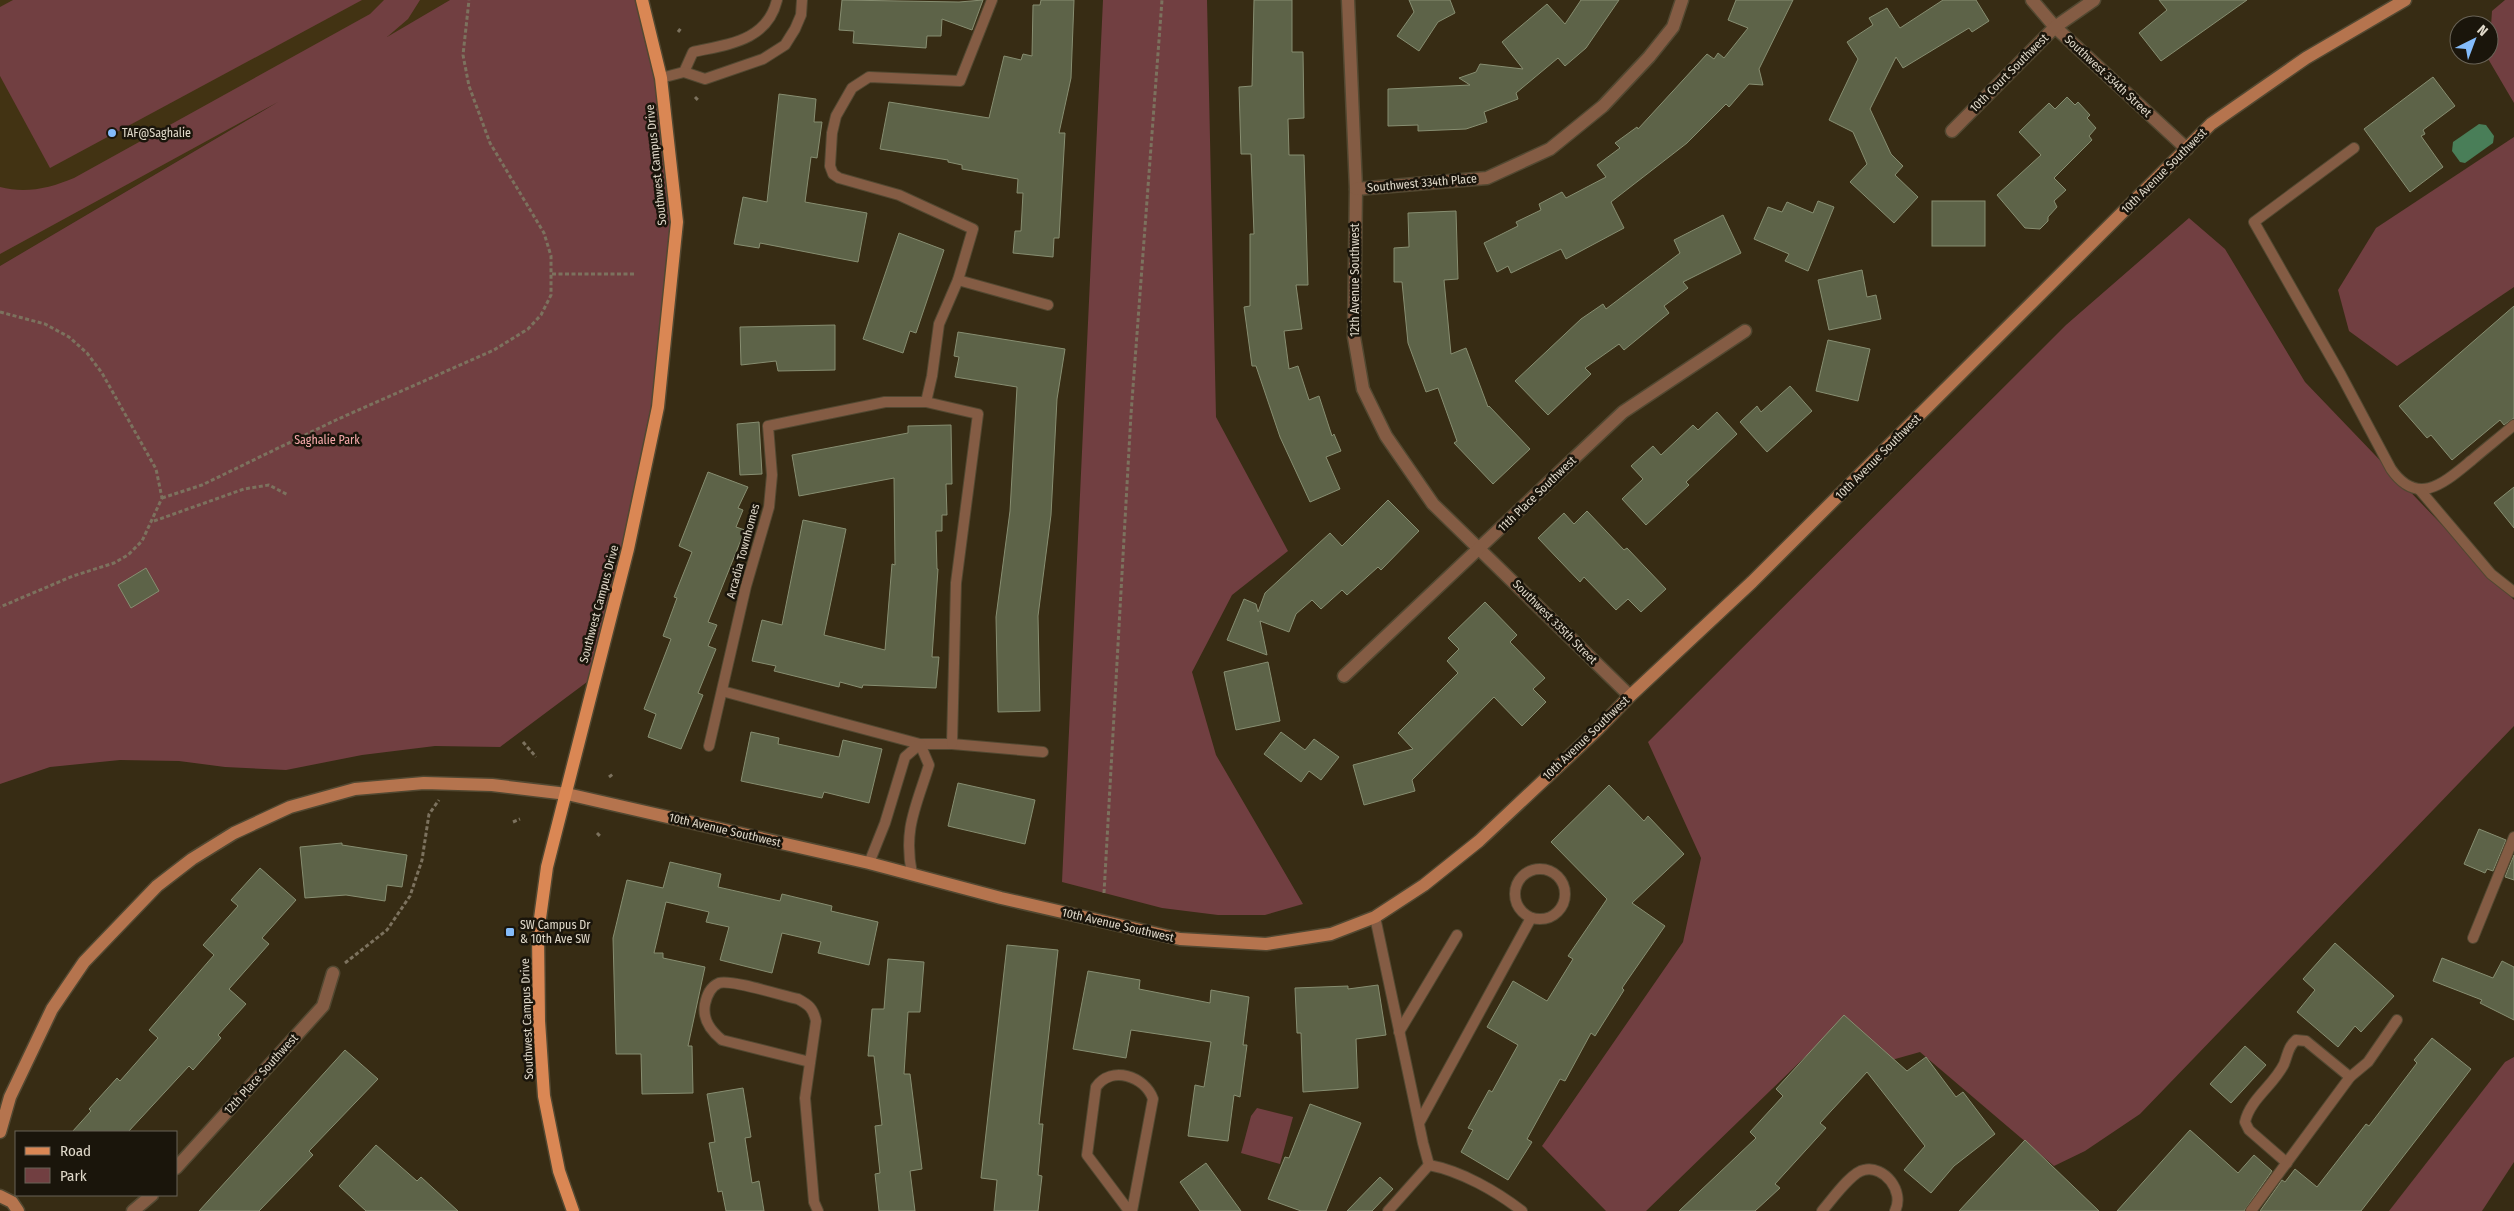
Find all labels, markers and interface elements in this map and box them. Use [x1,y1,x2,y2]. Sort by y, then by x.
north arrow [2449,15,2499,65]
text: N [2474,22,2491,40]
street label: 10th Court Southwest [1967,31,2051,115]
street label: Southwest 334th Street [2062,32,2154,120]
street label: Southwest Campus Drive [643,104,669,226]
place label: TAF@Saghalie [122,126,191,140]
street label: 10th Avenue Southwest [2119,126,2209,216]
marker: TAF@Saghalie [106,127,118,139]
street label: Southwest 334th Place [1367,171,1477,195]
street label: 12th Avenue Southwest [1348,223,1362,337]
street label: 10th Avenue Southwest [1833,412,1923,502]
park label: Saghalie Park [294,433,360,447]
street label: 11th Place Southwest [1495,453,1579,535]
street label: Arcadia Townhomes [724,502,762,600]
street label: Southwest Campus Drive [577,543,622,665]
street label: Southwest 335th Street [1510,577,1600,667]
street label: 10th Avenue Southwest [1540,693,1632,783]
street label: 10th Avenue Southwest [668,810,782,850]
street label: 10th Avenue Southwest [1061,905,1175,945]
place label: SW Campus Dr & 10th Ave SW [520,918,591,946]
marker: SW Campus Dr & 10th Ave SW [504,926,516,938]
street label: Southwest Campus Drive [518,958,536,1080]
street label: 12th Place Southwest [221,1031,301,1117]
legend [15,1131,178,1196]
text: Road [60,1142,91,1160]
text: Park [60,1167,87,1185]

